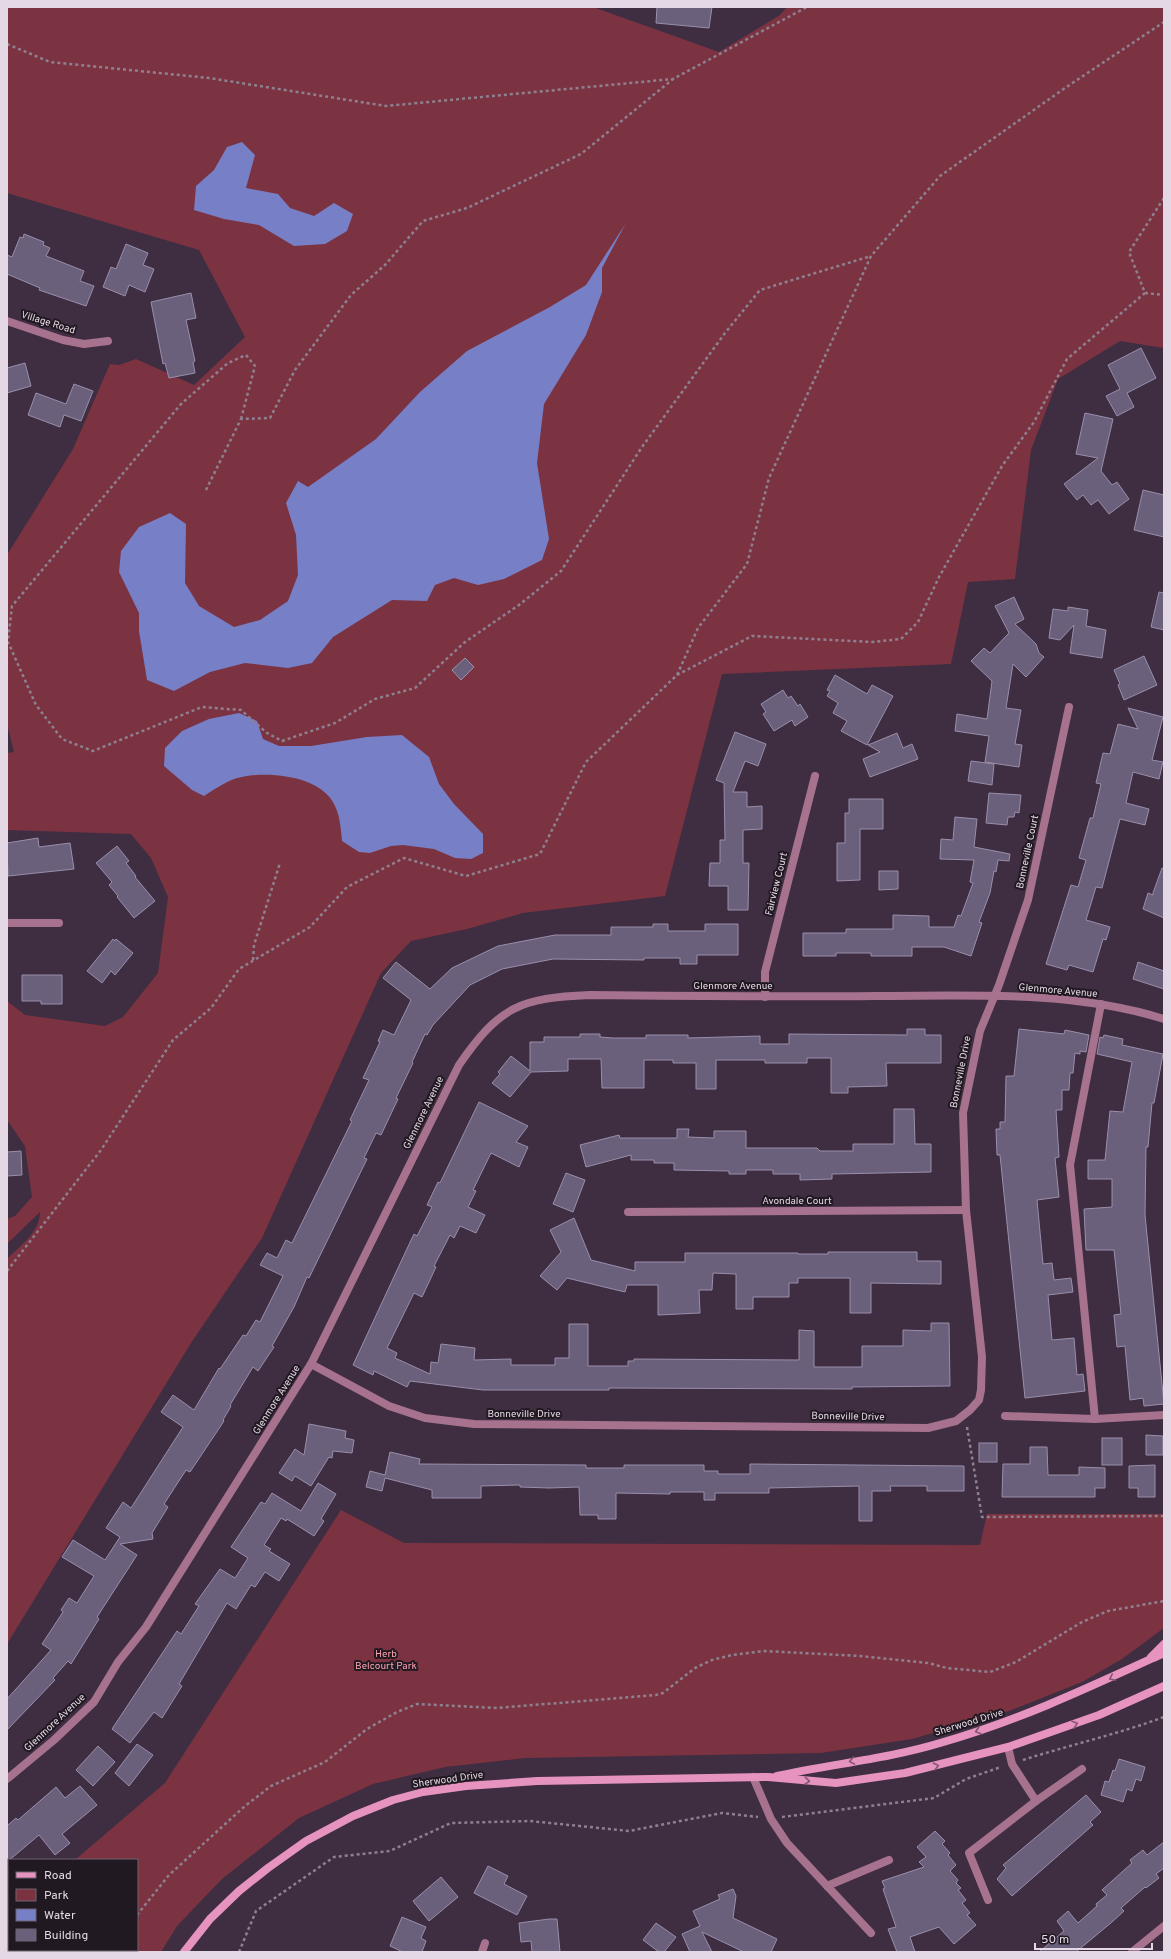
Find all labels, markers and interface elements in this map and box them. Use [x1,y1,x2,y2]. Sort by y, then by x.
street label: Village Road [19,309,77,337]
street label: Bonneville Court [1014,814,1042,890]
street label: Fairview Court [763,851,791,917]
street label: Glenmore Avenue [693,980,773,993]
street label: Glenmore Avenue [1018,981,1098,1001]
street label: Bonneville Drive [948,1035,974,1109]
street label: Glenmore Avenue [401,1075,447,1151]
street label: Avondale Court [762,1195,832,1208]
street label: Glenmore Avenue [250,1363,304,1437]
street label: Bonneville Drive [487,1408,561,1421]
street label: Bonneville Drive [811,1410,885,1424]
park label: Herb Belcourt Park [355,1648,417,1673]
one-way arrow [1109,1673,1116,1681]
street label: Glenmore Avenue [22,1691,88,1755]
street label: Sherwood Drive [933,1706,1005,1740]
one-way arrow [1071,1720,1078,1728]
one-way arrow [975,1726,982,1735]
one-way arrow [849,1756,855,1765]
one-way arrow [932,1762,939,1770]
street label: Sherwood Drive [412,1769,484,1791]
one-way arrow [804,1776,810,1785]
legend [8,1859,138,1951]
text: Road [44,1868,72,1884]
text: Park [44,1888,69,1904]
text: Water [44,1908,76,1924]
scale bar [1035,1925,1152,1951]
text: Building [44,1928,88,1944]
text: 50 m [1041,1932,1069,1948]

